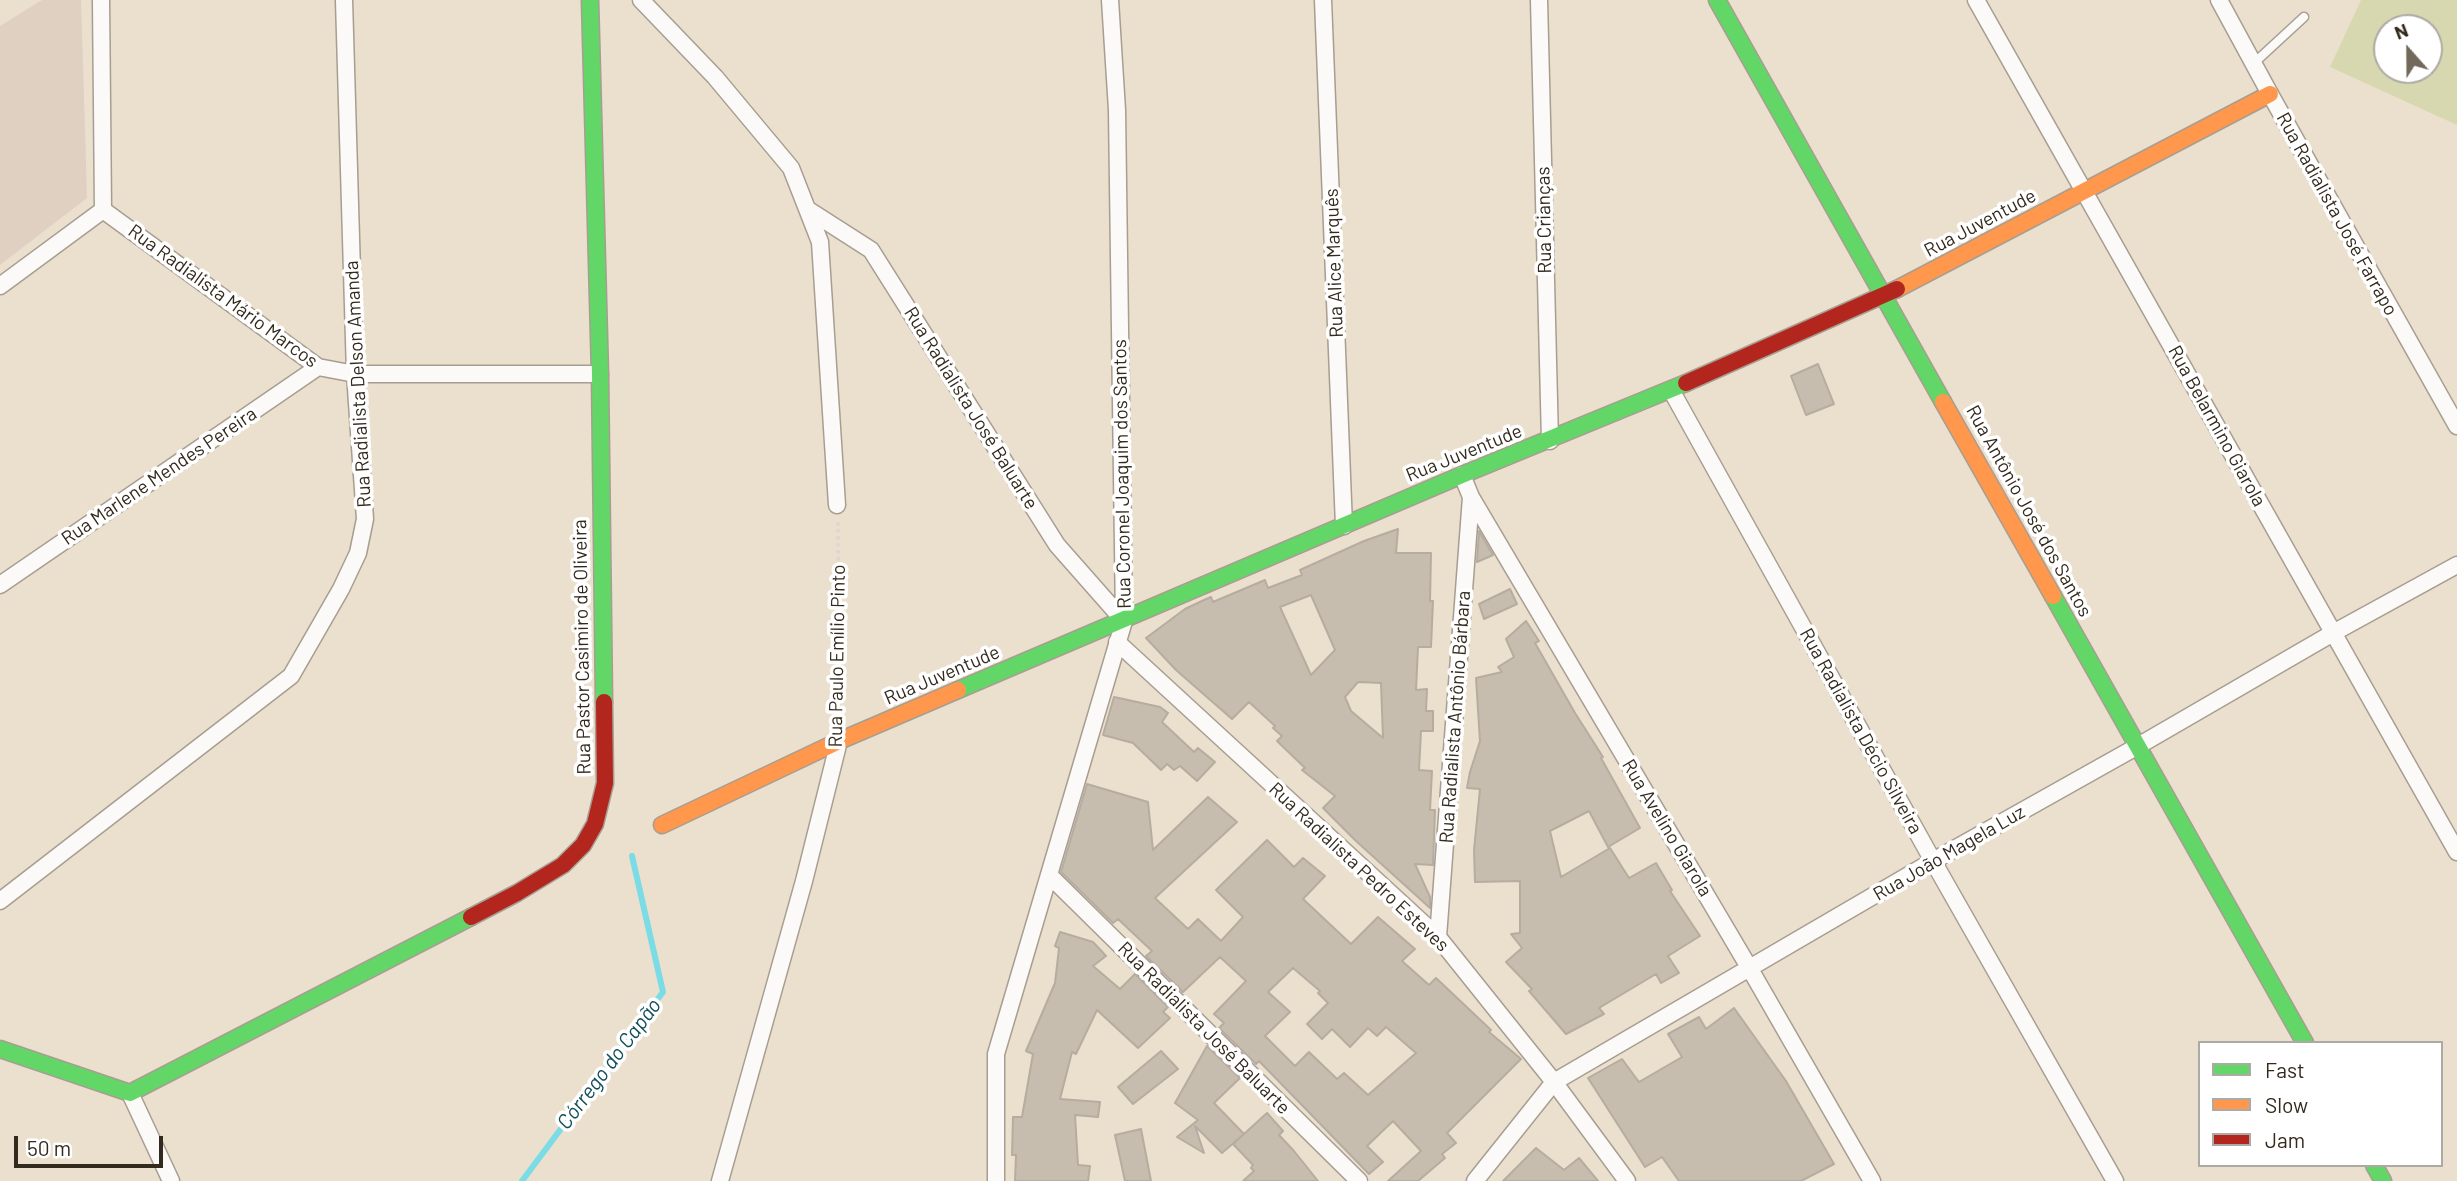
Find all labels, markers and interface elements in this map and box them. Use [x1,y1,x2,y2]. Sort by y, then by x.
north arrow [2373,14,2443,84]
text: N [2391,18,2411,44]
street label: Rua Radialista José Farrapo [2272,108,2402,320]
street label: Rua Crianças [1532,166,1556,274]
street label: Rua Juventude [1920,184,2040,262]
street label: Rua Alice Marquês [1320,188,1348,338]
street label: Rua Radialista Mário Marcos [124,219,322,373]
street label: Rua Radialista Delson Amanda [340,260,376,508]
street label: Rua Radialista José Baluarte [899,303,1043,513]
street label: Rua Coronel Joaquim dos Santos [1108,339,1136,609]
street label: Rua Belarmino Giarola [2163,341,2271,511]
street label: Rua Antônio José dos Santos [1961,401,2097,621]
street label: Rua Marlene Mendes Pereira [57,402,261,550]
street label: Rua Juventude [1403,419,1525,487]
street label: Rua Pastor Casimiro de Oliveira [568,519,596,775]
street label: Rua Paulo Emílio Pinto [824,564,850,748]
street label: Rua Radialista Antônio Bárbara [1435,590,1475,844]
street label: Rua Radialista Décio Silveira [1795,624,1927,838]
street label: Rua Juventude [881,640,1003,710]
street label: Rua Avelino Giarola [1617,755,1717,901]
street label: Rua Radialista Pedro Esteves [1264,778,1454,956]
street label: Rua João Magela Luz [1869,800,2029,906]
street label: Rua Radialista José Baluarte [1113,937,1295,1119]
water label: Córrego do Capão [552,994,666,1134]
legend [2198,1041,2443,1167]
text: Fast [2265,1057,2305,1082]
text: Slow [2265,1092,2308,1117]
scale bar [18,1122,166,1166]
text: Jam [2265,1127,2305,1152]
text: 50 m [27,1135,71,1160]

